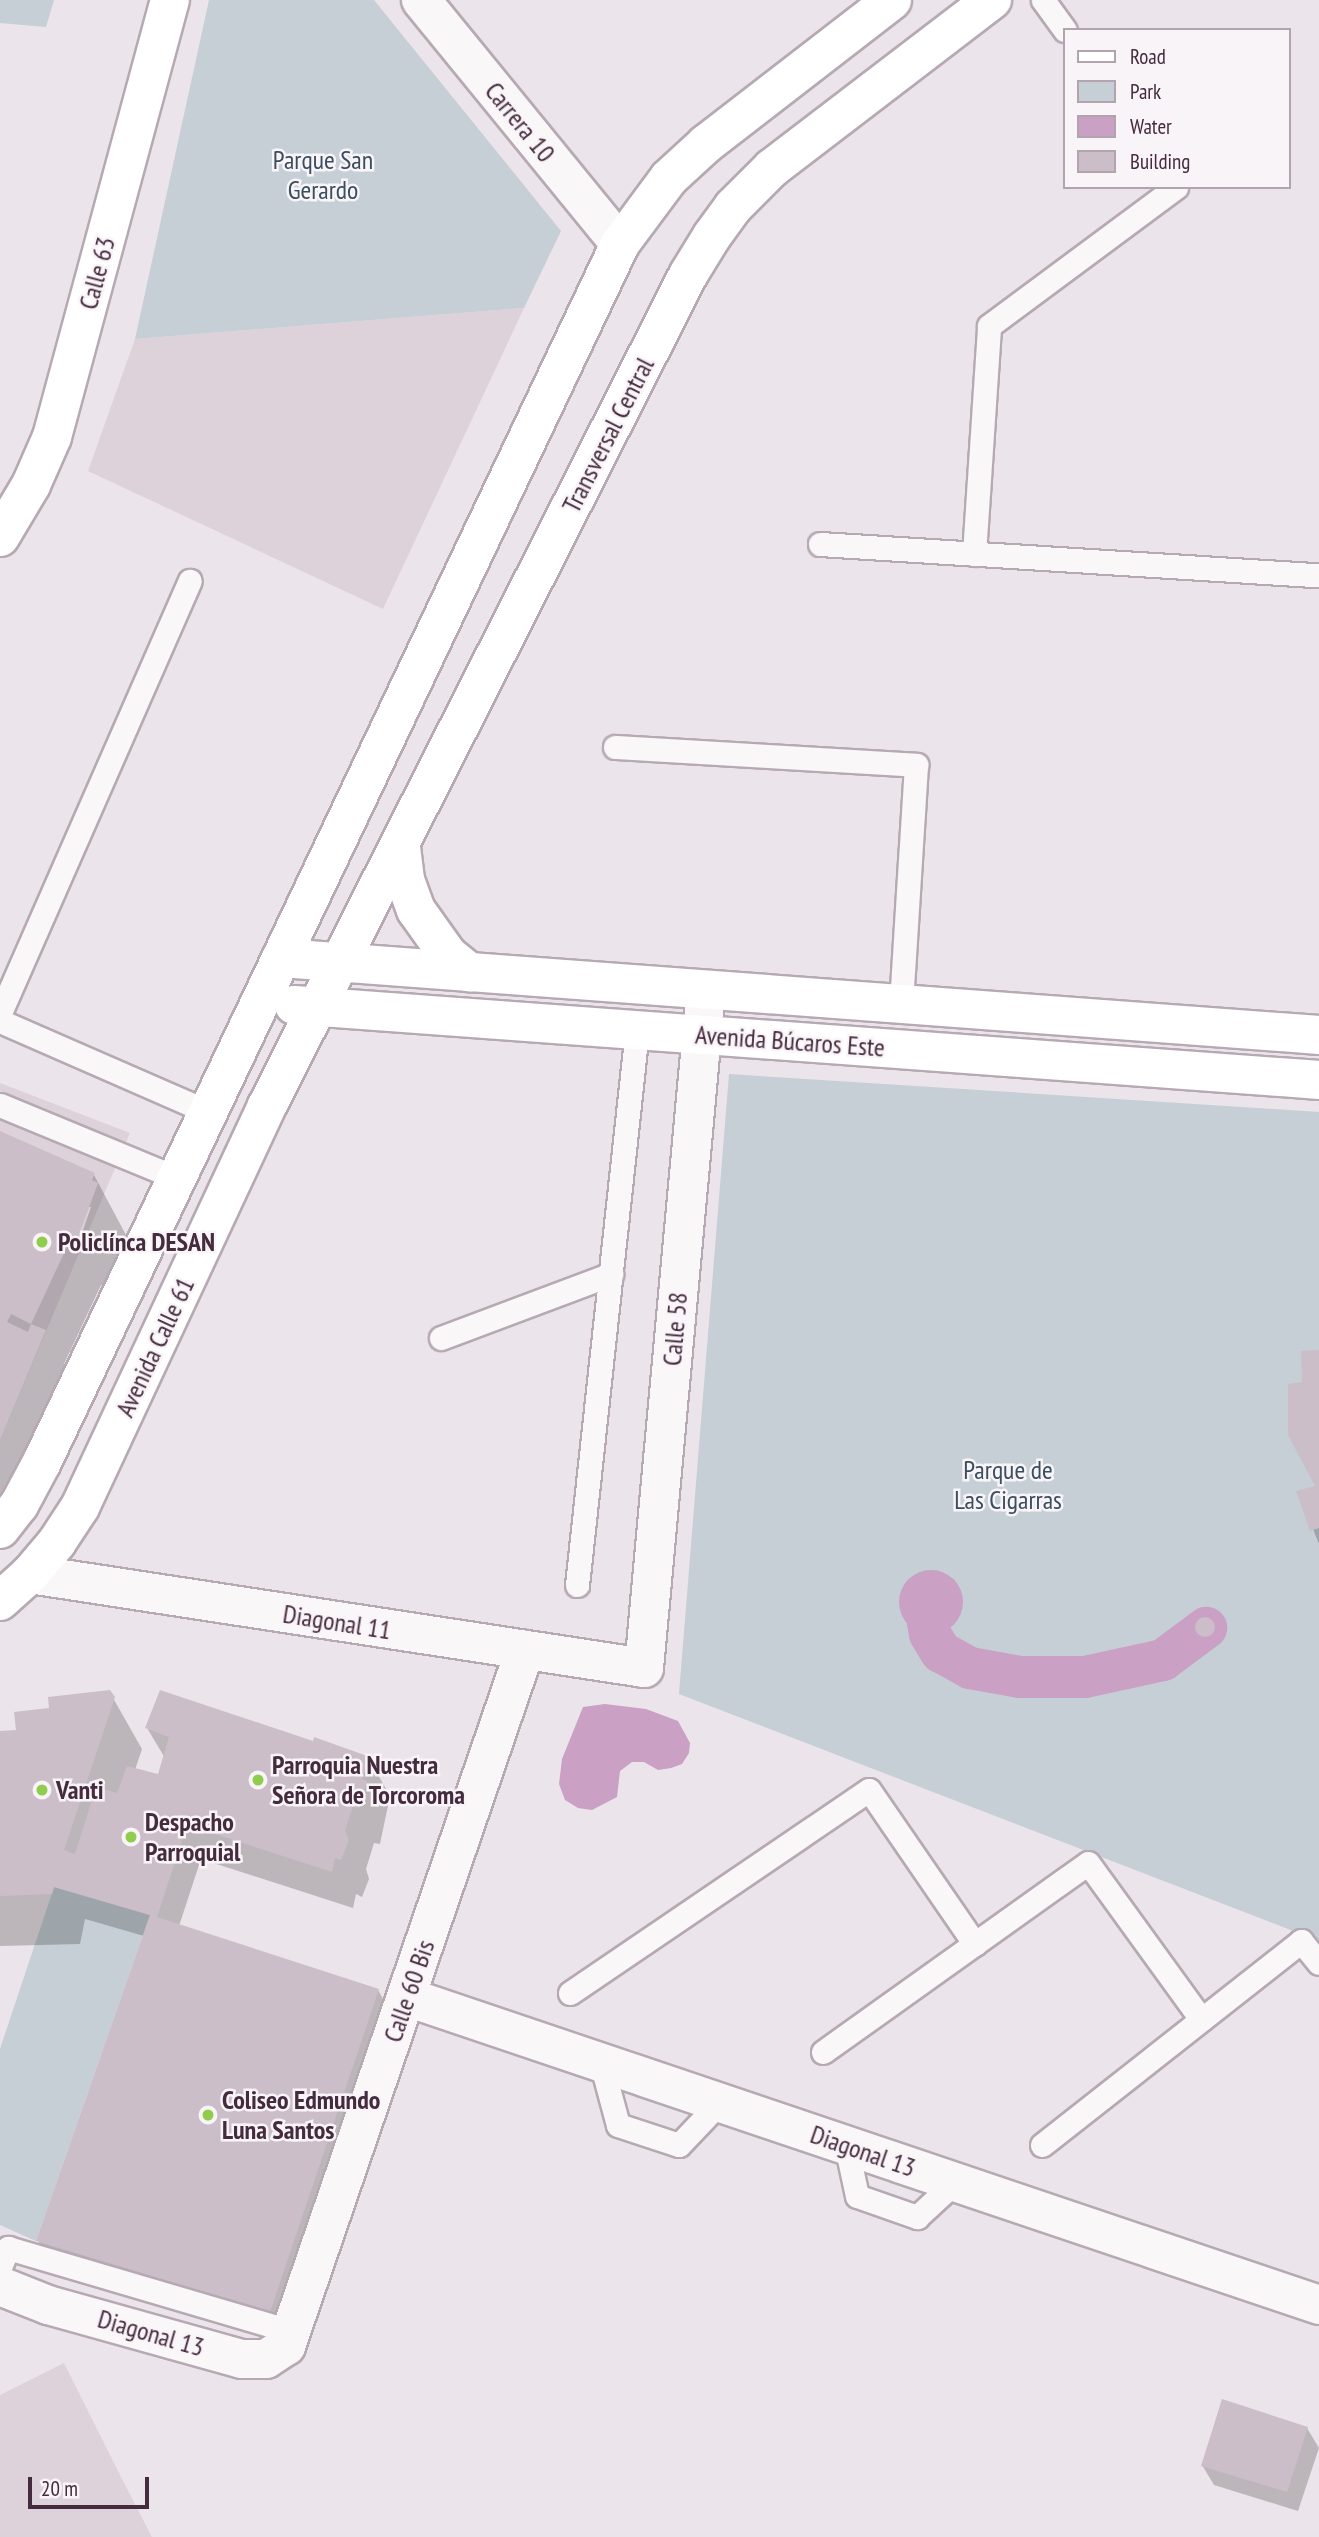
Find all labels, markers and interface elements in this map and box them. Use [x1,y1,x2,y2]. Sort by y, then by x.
legend [1064,28,1291,189]
text: Road [1130,43,1166,70]
street label: Carrera 10 [478,76,562,168]
text: Park [1130,78,1161,105]
text: Water [1130,113,1172,140]
park label: Parque San Gerardo [273,144,373,206]
text: Building [1130,148,1190,175]
street label: Calle 63 [72,233,122,313]
street label: Transversal Central [556,352,660,518]
street label: Avenida Búcaros Este [694,1019,886,1063]
place label: Policlínca DESAN [58,1226,215,1258]
marker: Policlínca DESAN [32,1232,52,1252]
street label: Avenida Calle 61 [109,1272,201,1422]
street label: Calle 58 [656,1291,694,1367]
park label: Parque de Las Cigarras [954,1454,1062,1516]
street label: Diagonal 11 [281,1598,393,1646]
place label: Parroquia Nuestra Señora de Torcoroma [272,1749,466,1810]
marker: Parroquia Nuestra Señora de Torcoroma [250,1772,266,1788]
place label: Vanti [56,1774,104,1806]
marker: Vanti [34,1782,50,1798]
place label: Despacho Parroquial [145,1806,240,1868]
marker: Despacho Parroquial [123,1829,139,1845]
street label: Calle 60 Bis [377,1936,441,2046]
place label: Coliseo Edmundo Luna Santos [222,2084,380,2146]
marker: Coliseo Edmundo Luna Santos [200,2107,216,2123]
street label: Diagonal 13 [806,2119,920,2183]
street label: Diagonal 13 [94,2303,208,2363]
scale bar [32,2464,152,2508]
text: 20 m [41,2475,78,2502]

